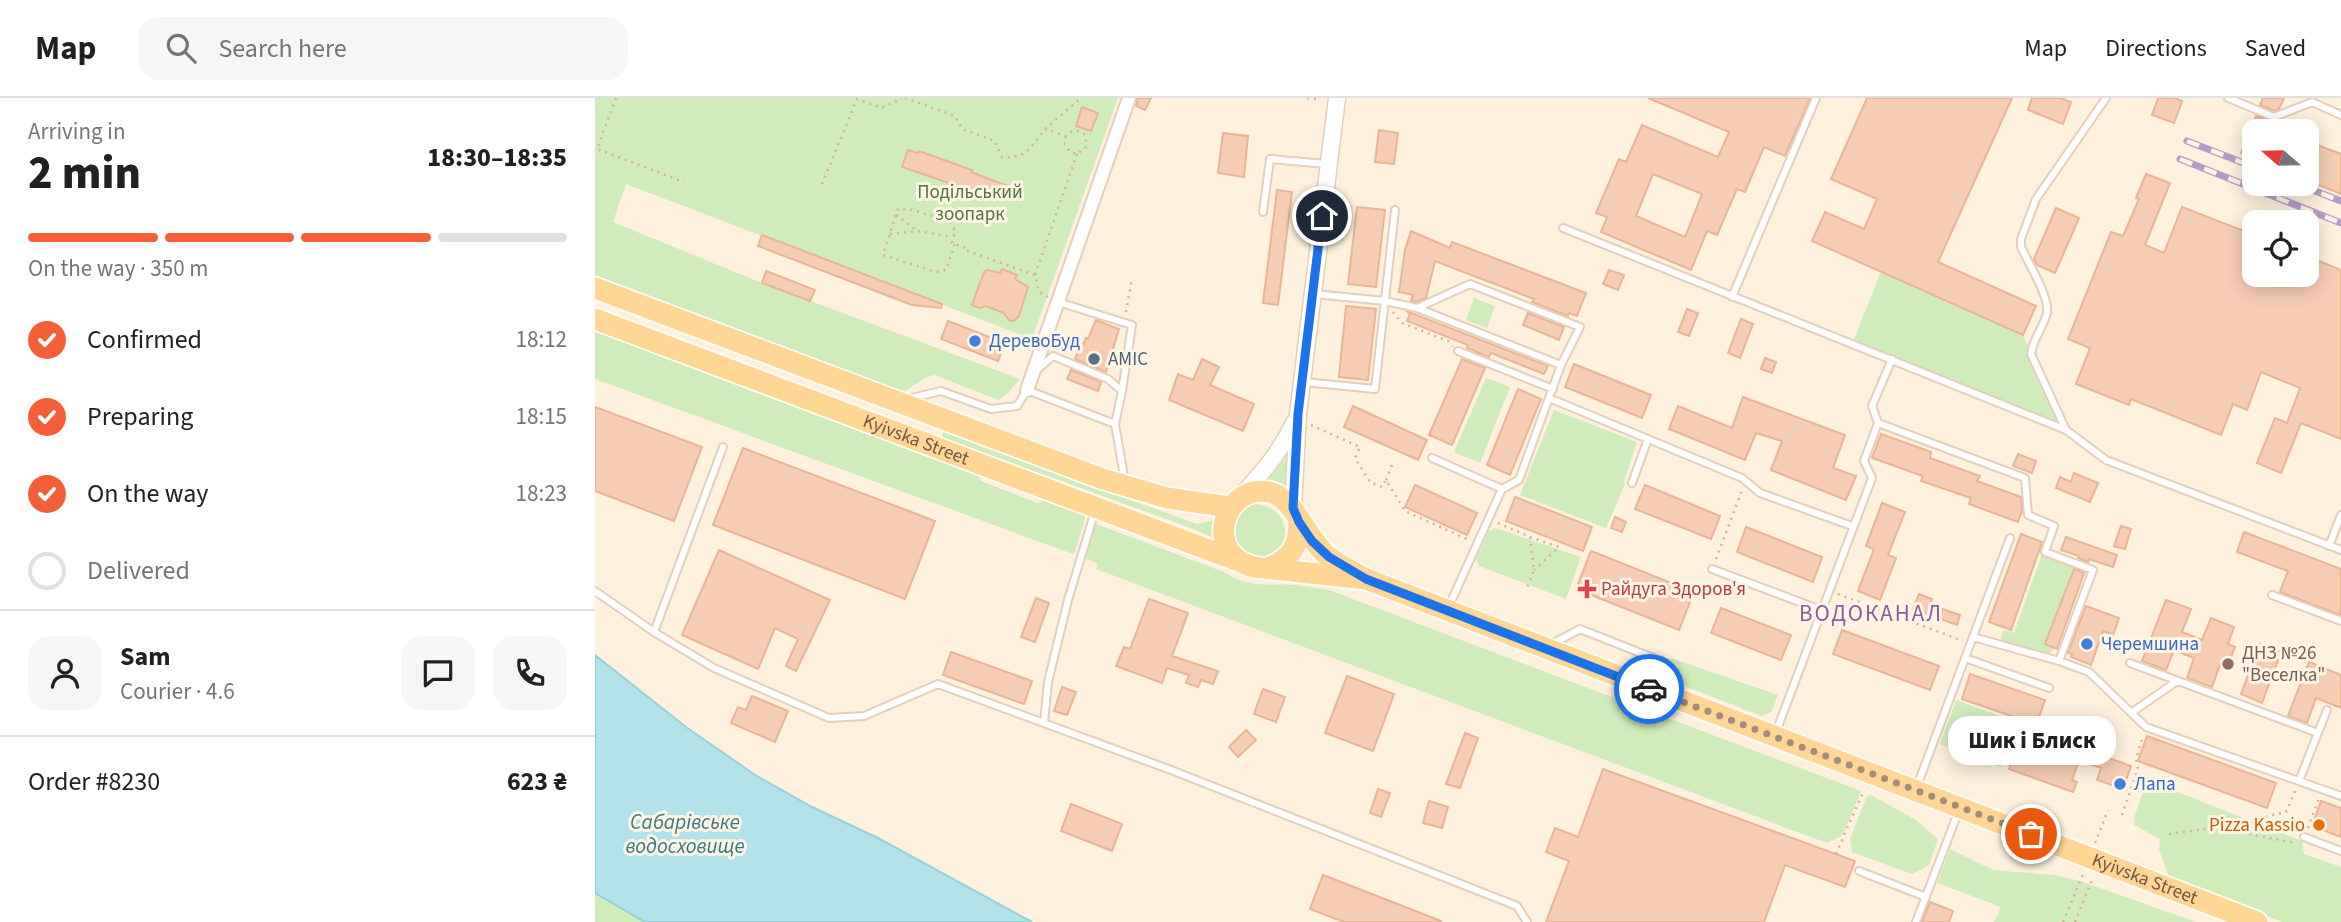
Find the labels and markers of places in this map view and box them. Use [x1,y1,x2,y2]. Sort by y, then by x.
pin [1292,186,1352,246]
place label: ДеревоБуд [989,328,1080,355]
marker: ДеревоБуд [967,333,983,349]
place label: АМІС [1108,346,1148,373]
marker: АМІС [1086,351,1102,367]
place label: Райдуга Здоров'я [1601,576,1746,603]
marker: Райдуга Здоров'я [1579,581,1595,597]
place label: Черемшина [2101,631,2199,658]
marker: Черемшина [2079,636,2095,652]
place label: ДНЗ №26 "Веселка" [2242,640,2325,689]
marker: ДНЗ №26 "Веселка" [2220,656,2236,672]
callout: Шик і Блиск [1947,715,2115,764]
place label: Лапа [2134,771,2176,798]
marker: Лапа [2112,776,2128,792]
pin [2001,804,2061,864]
place label: Pizza Kassio [2209,812,2305,839]
marker: Pizza Kassio [2311,817,2327,833]

